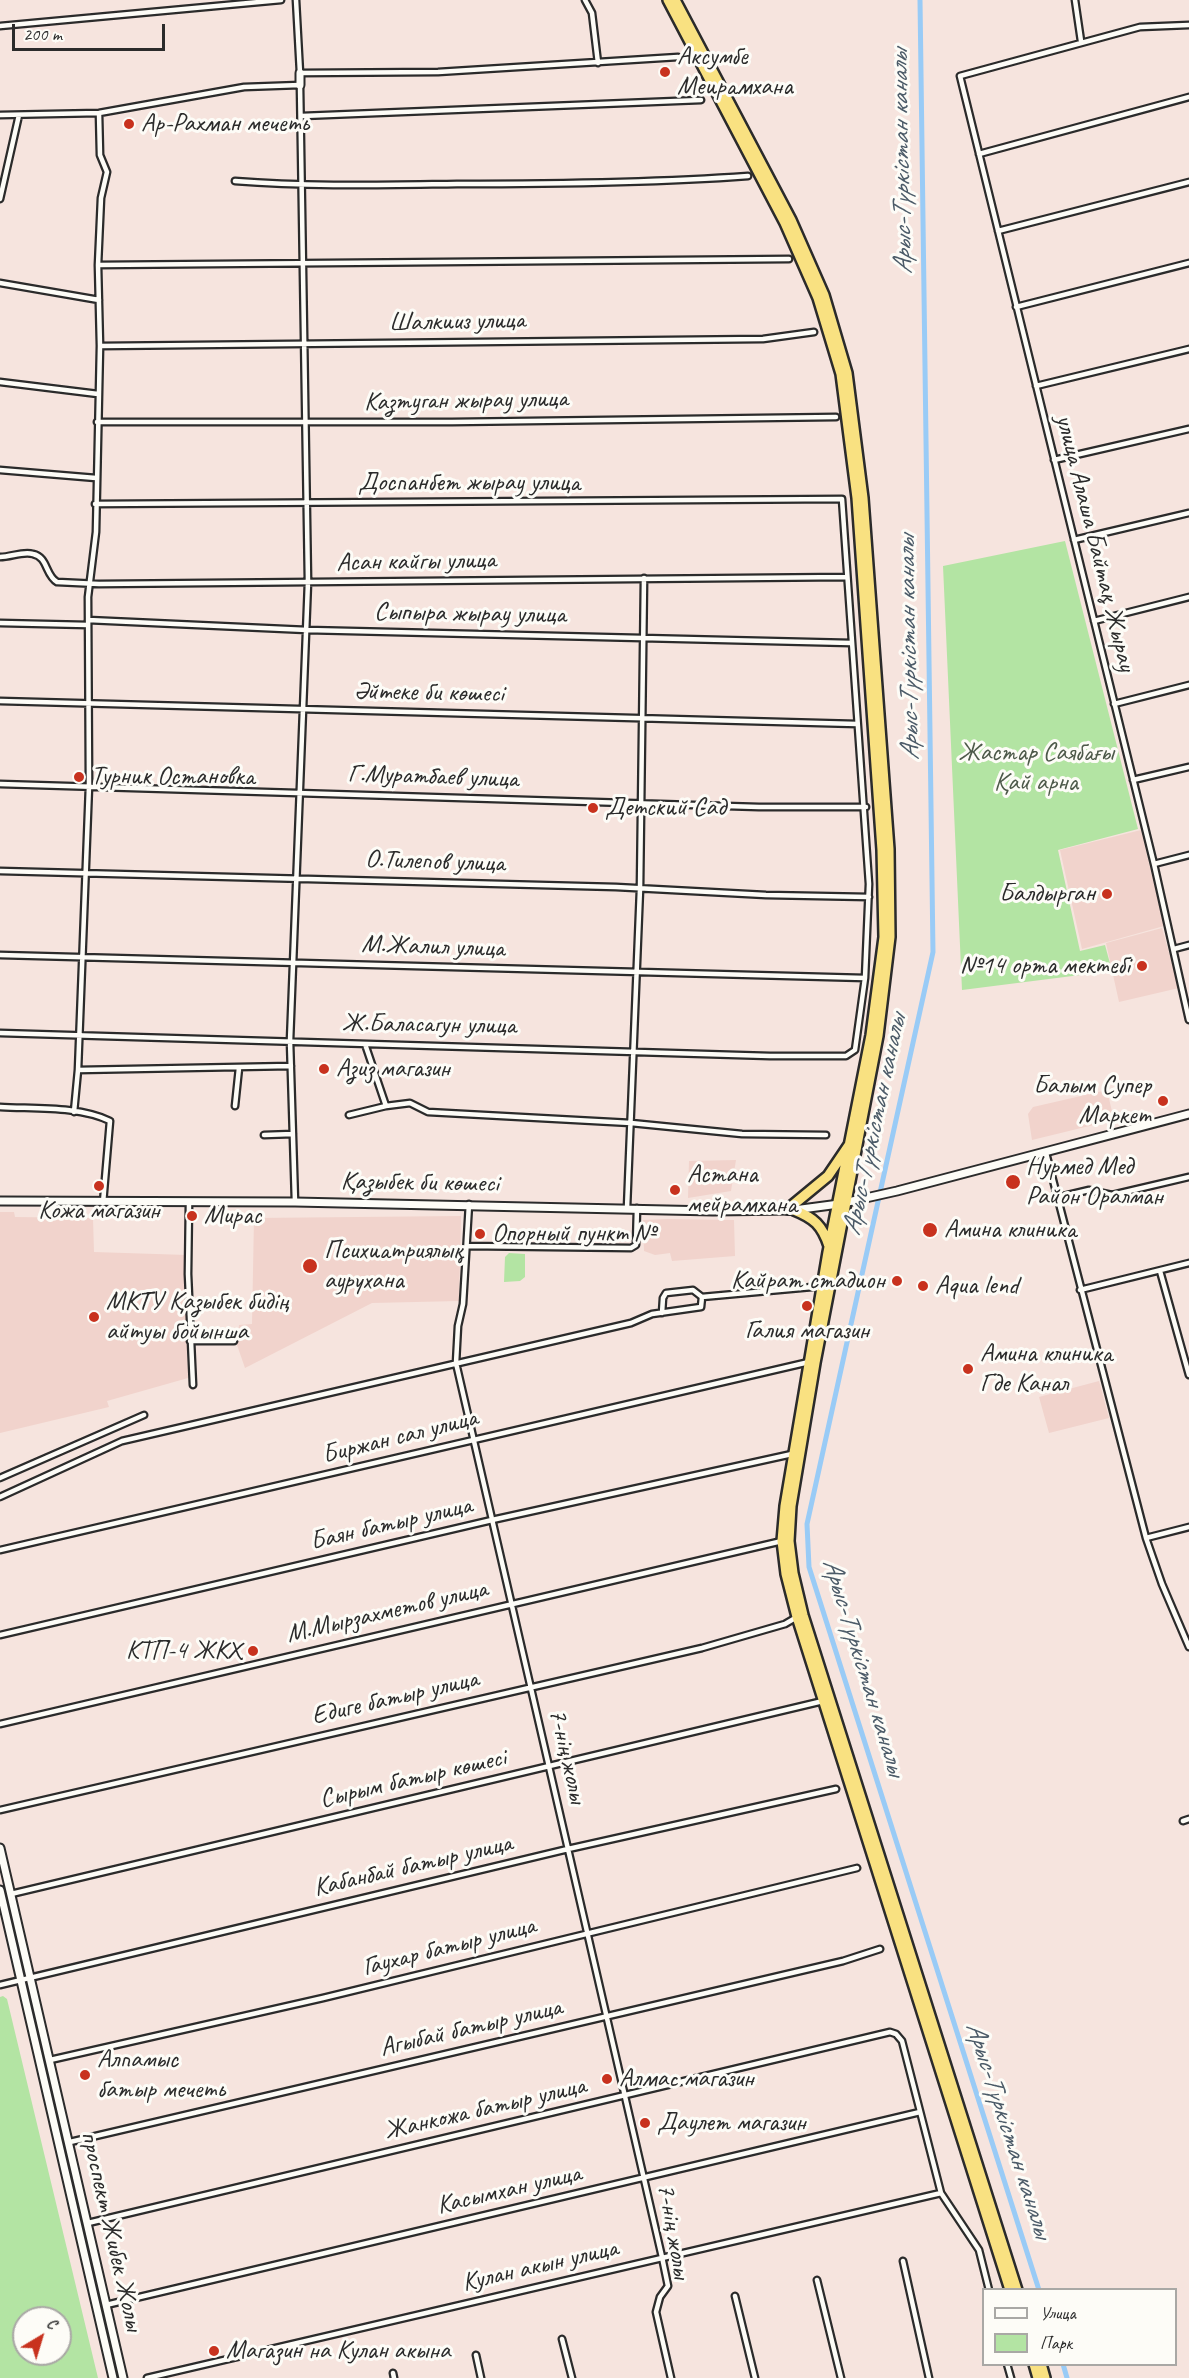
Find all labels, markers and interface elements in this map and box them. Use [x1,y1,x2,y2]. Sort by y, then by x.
scale bar [15,12,168,50]
text: 200 m [23,23,62,45]
place label: Аксумбе Меирамхана [677,41,793,102]
water label: Арыс-Түркістан каналы [884,49,920,275]
marker: Аксумбе Меирамхана [658,65,672,79]
place label: Ар-Рахман мечеть [141,108,309,140]
marker: Ар-Рахман мечеть [122,117,136,131]
street label: Шалкииз улица [389,305,525,339]
street label: Казтуган жырау улица [364,384,568,418]
street label: улица Алаша Байтақ Жырау [1048,411,1142,675]
street label: Доспанбет жырау улица [358,467,580,499]
water label: Арыс-Түркістан каналы [891,535,927,761]
street label: Асан кайгы улица [336,545,496,579]
street label: Сыпыра жырау улица [374,597,566,631]
street label: Әйтеке би көшесі [354,676,504,710]
park label: Жастар Саябағы Қай арна [958,737,1114,798]
street label: Г.Муратбаев улица [347,758,519,796]
place label: Турник Остановка [91,761,254,793]
marker: Турник Остановка [72,770,86,784]
place label: Детский Сад [605,792,726,824]
marker: Детский Сад [586,801,600,815]
street label: О.Тилепов улица [365,844,505,880]
place label: Балдырган [999,878,1095,910]
marker: Балдырган [1100,887,1114,901]
street label: М.Жалил улица [361,929,505,965]
place label: №14 орта мектебі [960,950,1130,982]
marker: №14 орта мектебі [1135,959,1149,973]
street label: Ж.Баласагун улица [342,1008,516,1042]
water label: Арыс-Түркістан каналы [836,1012,914,1238]
place label: Азиз магазин [336,1053,450,1085]
marker: Азиз магазин [317,1062,331,1076]
place label: Балым Супер Маркет [1033,1070,1151,1132]
marker: Балым Супер Маркет [1156,1094,1170,1108]
place label: Нурмед Мед Район Оралман [1026,1151,1163,1212]
place label: Астана мейрамхана [687,1159,797,1220]
street label: Қазыбек би көшесі [341,1166,499,1200]
marker: Нурмед Мед Район Оралман [1004,1173,1022,1191]
marker: Кожа магазин [92,1179,106,1193]
marker: Астана мейрамхана [668,1183,682,1197]
place label: Кожа магазин [38,1195,160,1227]
place label: Мирас [204,1200,261,1232]
marker: Мирас [185,1209,199,1223]
place label: Амина клиника [944,1214,1076,1246]
place label: Опорный пункт № [492,1218,655,1250]
marker: Амина клиника [921,1221,939,1239]
marker: Опорный пункт № [473,1227,487,1241]
place label: Психиатриялық аурухана [324,1235,463,1296]
marker: Психиатриялық аурухана [301,1257,319,1275]
place label: Кайрат стадион [731,1265,885,1297]
place label: Aqua lend [935,1270,1018,1302]
marker: Кайрат стадион [890,1274,904,1288]
marker: Aqua lend [916,1279,930,1293]
place label: МКТУ Қазыбек бидің айтуы бойынша [106,1286,288,1348]
marker: Галия магазин [800,1299,814,1313]
marker: МКТУ Қазыбек бидің айтуы бойынша [87,1310,101,1324]
place label: Галия магазин [745,1315,869,1347]
place label: Амина клиника Где Канал [980,1338,1112,1400]
marker: Амина клиника Где Канал [961,1362,975,1376]
street label: Биржан сал улица [319,1403,481,1471]
street label: Баян батыр улица [307,1490,475,1558]
water label: Арыс-Түркістан каналы [815,1555,911,1779]
street label: М.Мырзахметов улица [284,1574,490,1650]
place label: КТП-4 ЖКХ [126,1635,241,1667]
marker: КТП-4 ЖКХ [246,1644,260,1658]
street label: Едиге батыр улица [309,1664,481,1732]
street label: 7-нің жолы [541,1705,593,1807]
street label: Сырым батыр көшесі [317,1742,509,1816]
street label: Кабанбай батыр улица [311,1828,515,1904]
street label: Гаухар батыр улица [359,1910,539,1984]
street label: Агыбай батыр улица [377,1992,565,2064]
water label: Арыс-Түркістан каналы [958,2018,1058,2242]
place label: Алпамыс батыр мечеть [97,2044,225,2106]
place label: Алмас магазин [619,2063,754,2095]
marker: Алпамыс батыр мечеть [78,2068,92,2082]
street label: Жанкожа батыр улица [381,2071,589,2147]
marker: Алмас магазин [600,2072,614,2086]
place label: Даулет магазин [657,2107,806,2139]
marker: Даулет магазин [638,2116,652,2130]
street label: проспект Жибек Жолы [73,2128,149,2334]
street label: Касымхан улица [434,2158,584,2222]
street label: 7-нің жолы [649,2181,697,2281]
street label: Кулан акын улица [459,2233,621,2299]
legend [982,2288,1177,2366]
text: Улица [1040,2302,1076,2324]
north arrow [12,2306,72,2366]
text: С [43,2313,61,2334]
text: Парк [1040,2332,1072,2354]
place label: Магазин на Кулан акына [226,2335,450,2367]
marker: Магазин на Кулан акына [207,2344,221,2358]

